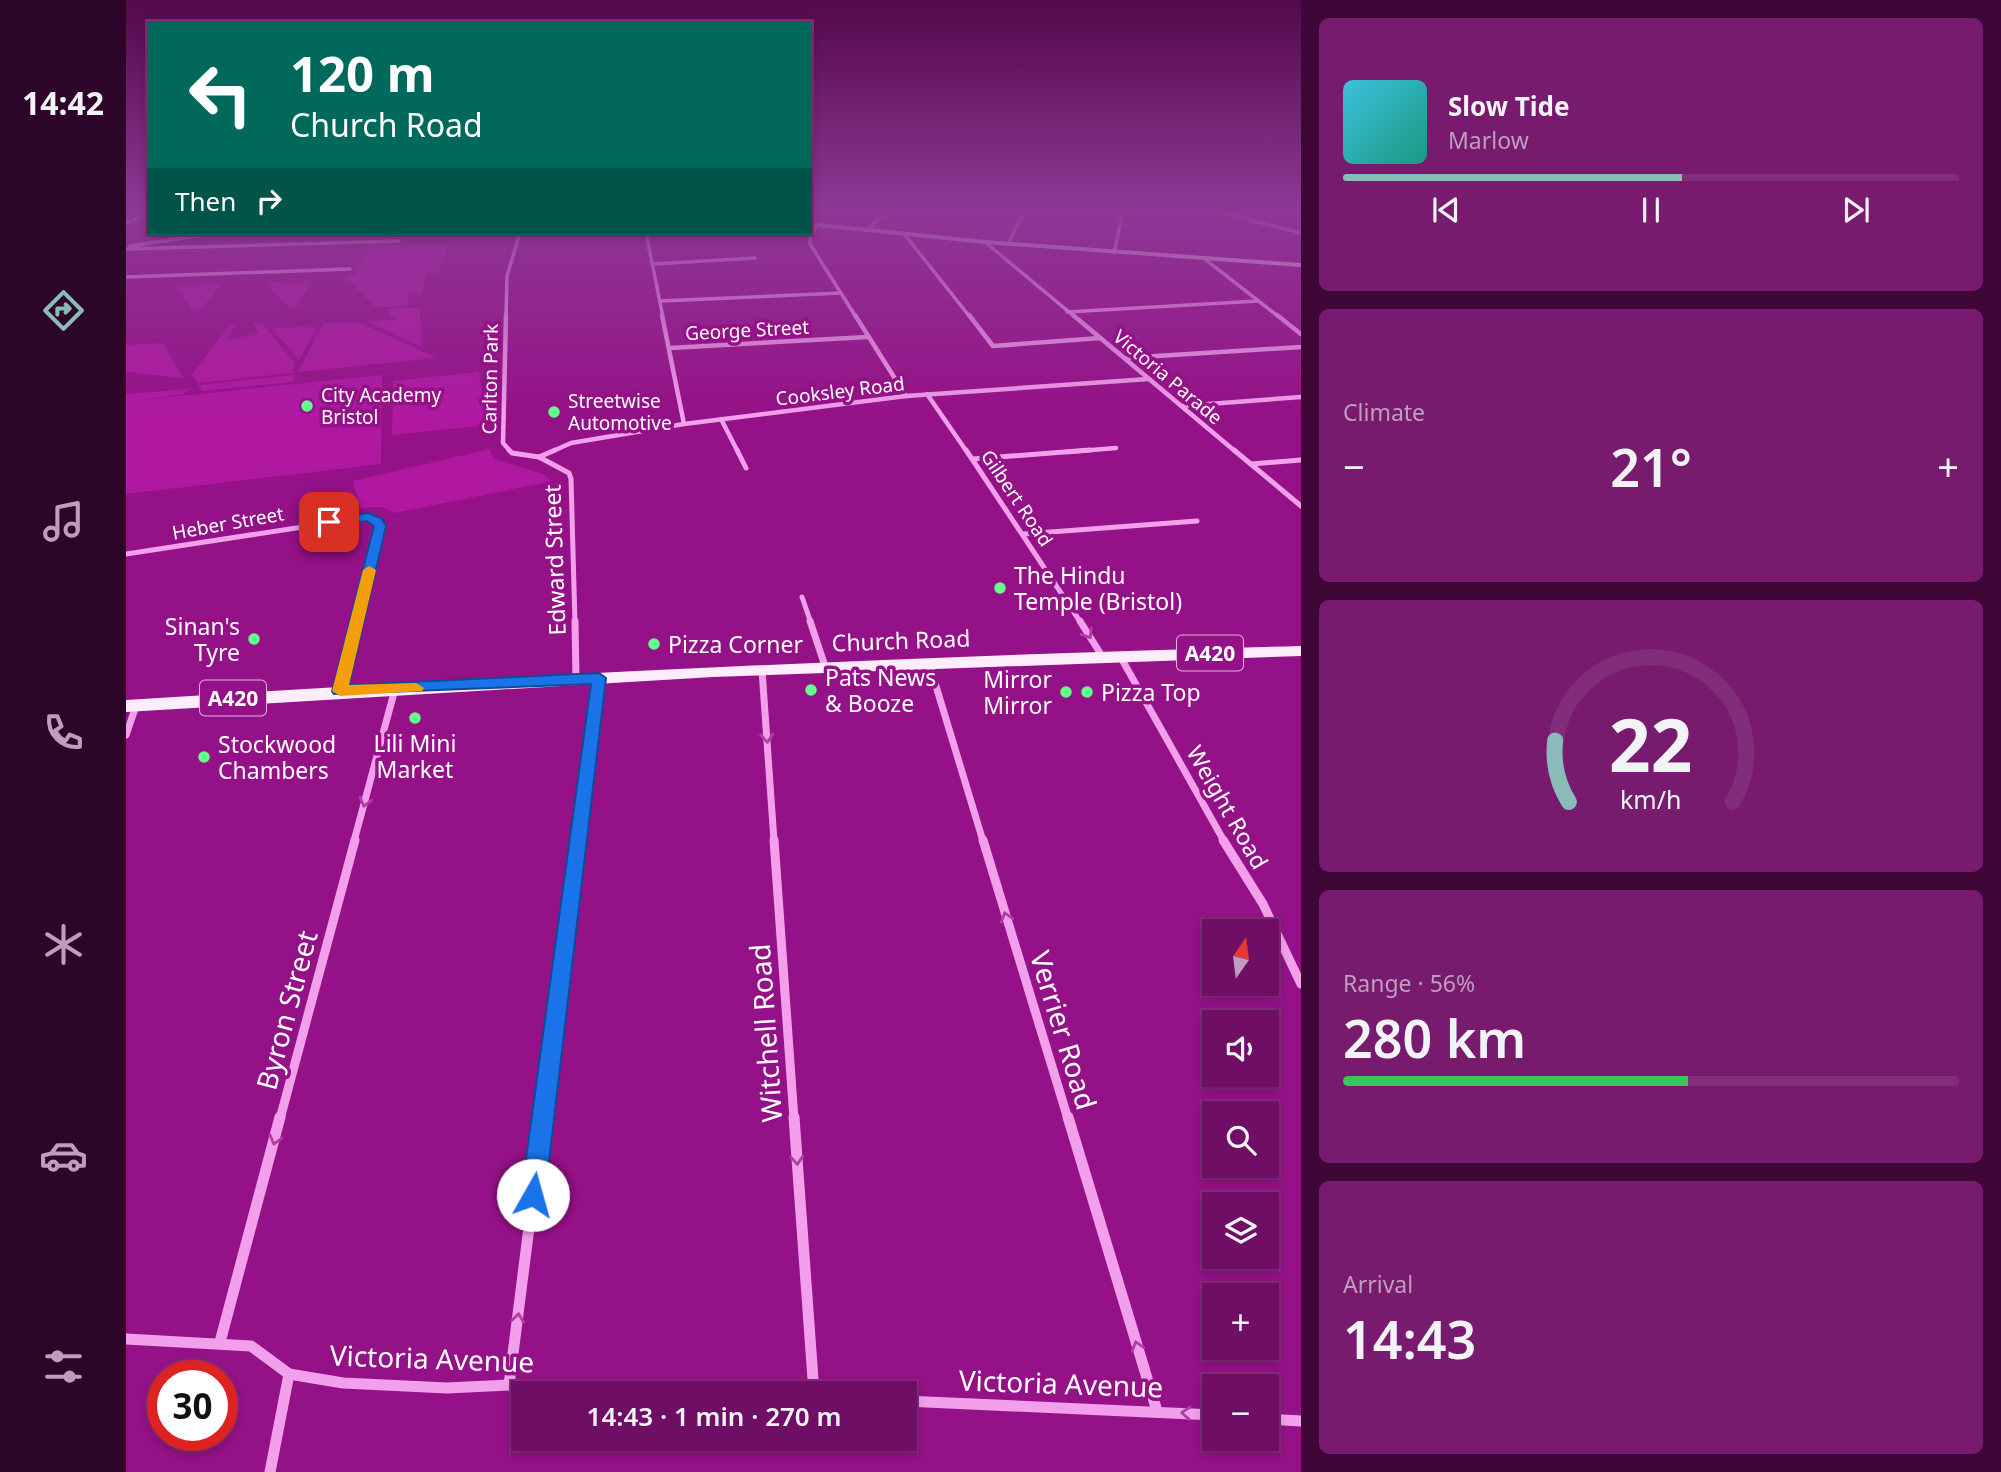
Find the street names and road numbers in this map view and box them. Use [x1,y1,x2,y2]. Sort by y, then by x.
street label: George Street [684,314,810,346]
street label: Carlton Park [476,323,504,435]
street label: Victoria Parade [1108,324,1228,430]
street label: Cooksley Road [774,370,906,412]
street label: Gilbert Road [975,445,1059,551]
street label: Edward Street [535,484,573,636]
street label: Heber Street [170,500,286,546]
street label: Church Road [831,622,971,658]
road number: A420 [1177,636,1243,670]
road number: A420 [200,680,266,716]
street label: Weight Road [1180,739,1276,875]
street label: Byron Street [247,926,325,1094]
street label: Witchell Road [740,942,790,1124]
street label: Verrier Road [1022,946,1106,1114]
street label: Victoria Avenue [329,1335,535,1381]
street label: Victoria Avenue [958,1360,1164,1406]

